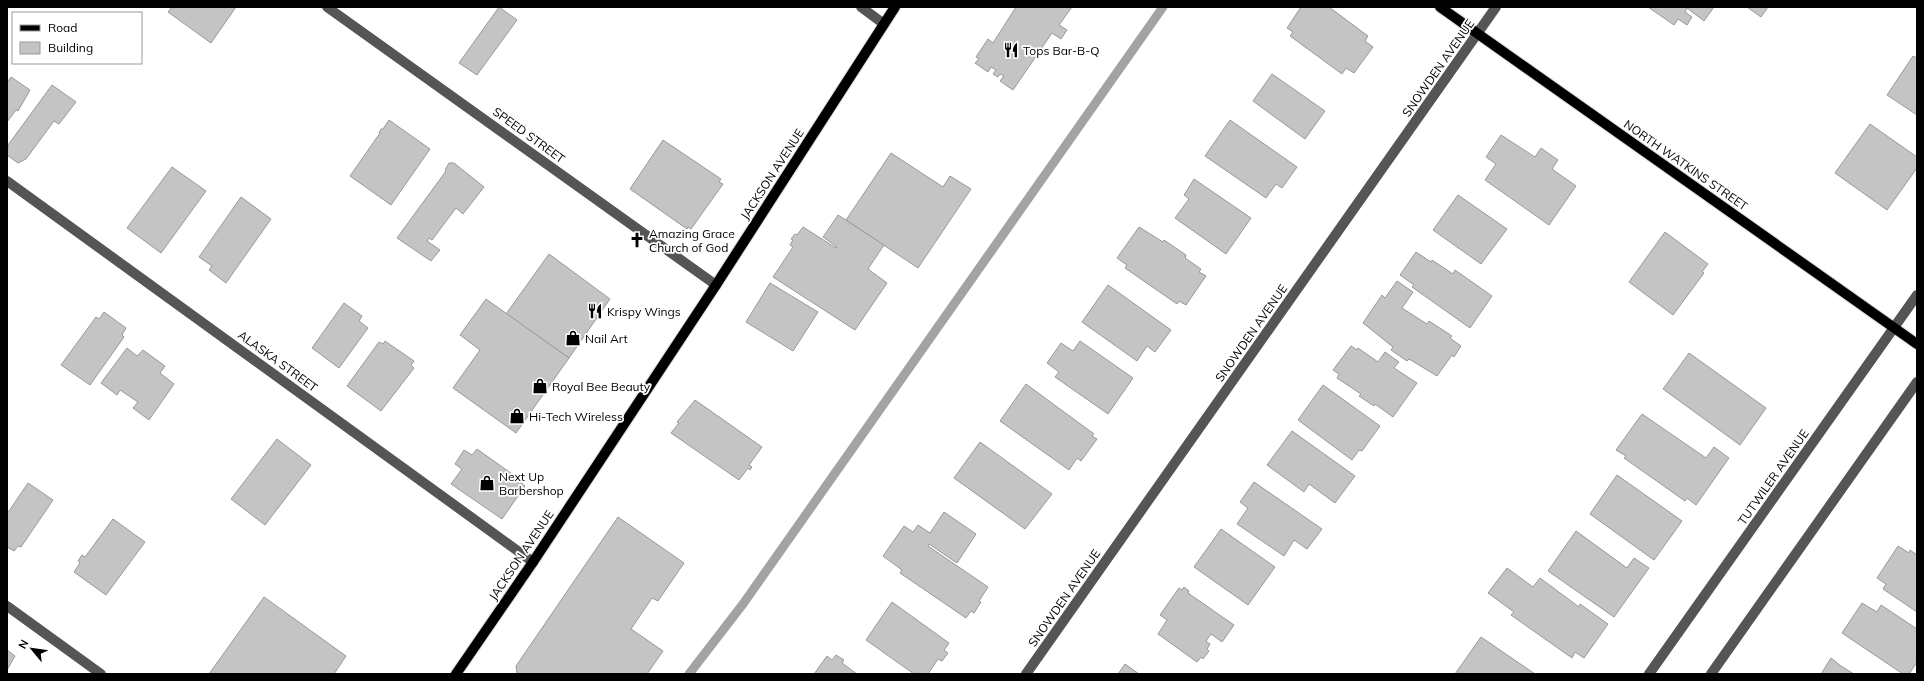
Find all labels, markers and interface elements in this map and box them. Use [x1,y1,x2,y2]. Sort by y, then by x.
legend [12,12,142,64]
street label: SNOWDEN AVENUE [1399,16,1477,120]
text: Road [48,20,77,35]
text: Building [48,40,93,55]
restaurant icon: Tops Bar-B-Q [1002,41,1020,59]
place label: Tops Bar-B-Q [1023,43,1100,58]
street label: SPEED STREET [490,104,569,167]
street label: NORTH WATKINS STREET [1621,116,1752,214]
street label: JACKSON AVENUE [737,126,807,222]
place label: Amazing Grace Church of God [649,226,735,255]
church icon: Amazing Grace Church of God [628,231,646,249]
street label: SNOWDEN AVENUE [1212,281,1290,385]
restaurant icon: Krispy Wings [586,302,604,320]
place label: Krispy Wings [607,304,681,319]
street label: ALASKA STREET [235,327,321,395]
shop icon: Nail Art [564,329,582,347]
place label: Nail Art [585,331,628,346]
shop icon: Royal Bee Beauty [531,377,549,395]
place label: Royal Bee Beauty [552,379,651,394]
shop icon: Hi-Tech Wireless [508,407,526,425]
place label: Hi-Tech Wireless [529,409,623,424]
street label: TUTWILER AVENUE [1734,426,1812,528]
place label: Next Up Barbershop [499,469,564,498]
shop icon: Next Up Barbershop [478,474,496,492]
street label: JACKSON AVENUE [485,507,557,603]
street label: SNOWDEN AVENUE [1025,546,1103,650]
north arrow [12,629,52,669]
text: N [15,637,31,651]

